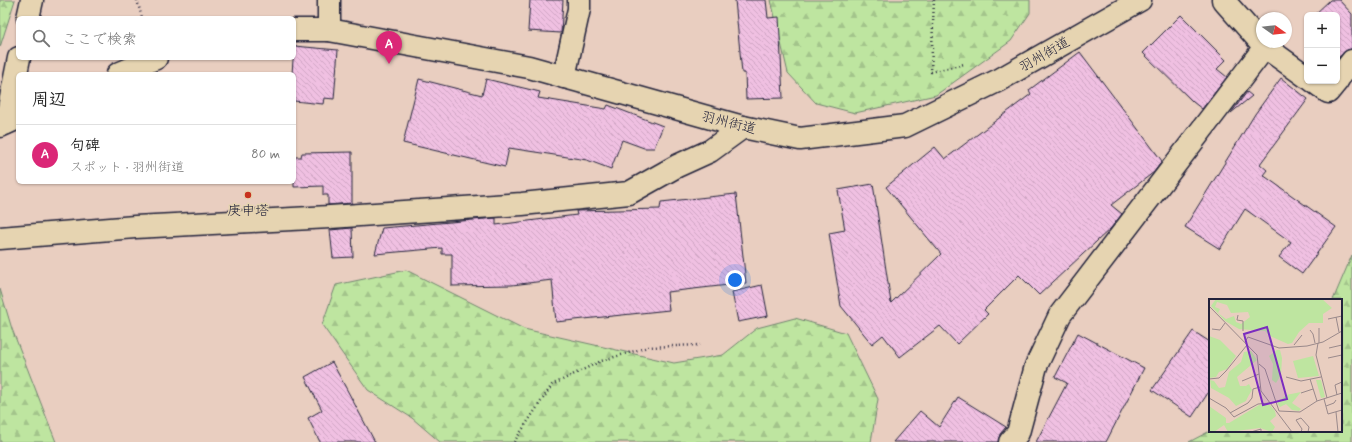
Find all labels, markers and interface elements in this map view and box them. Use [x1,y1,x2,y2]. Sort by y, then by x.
north arrow [1256,12,1292,48]
map controls [1304,12,1340,84]
button: + [1304,12,1340,48]
search box [16,16,296,60]
icon: search [30,27,52,49]
text: ここで検索 [62,30,137,50]
pin: A [376,31,402,64]
street label: 羽州街道 [1016,33,1073,77]
button: − [1304,48,1340,84]
text: 周辺 [32,89,66,111]
street label: 羽州街道 [699,107,758,138]
text: 句碑 [70,136,100,156]
text: A [41,146,49,163]
text: 80 m [251,146,280,163]
text: スポット · 羽州街道 [70,159,184,176]
marker: 庚申塔 [243,190,253,200]
place label: 庚申塔 [227,202,269,220]
your location [725,270,745,290]
inset map [1209,299,1342,432]

